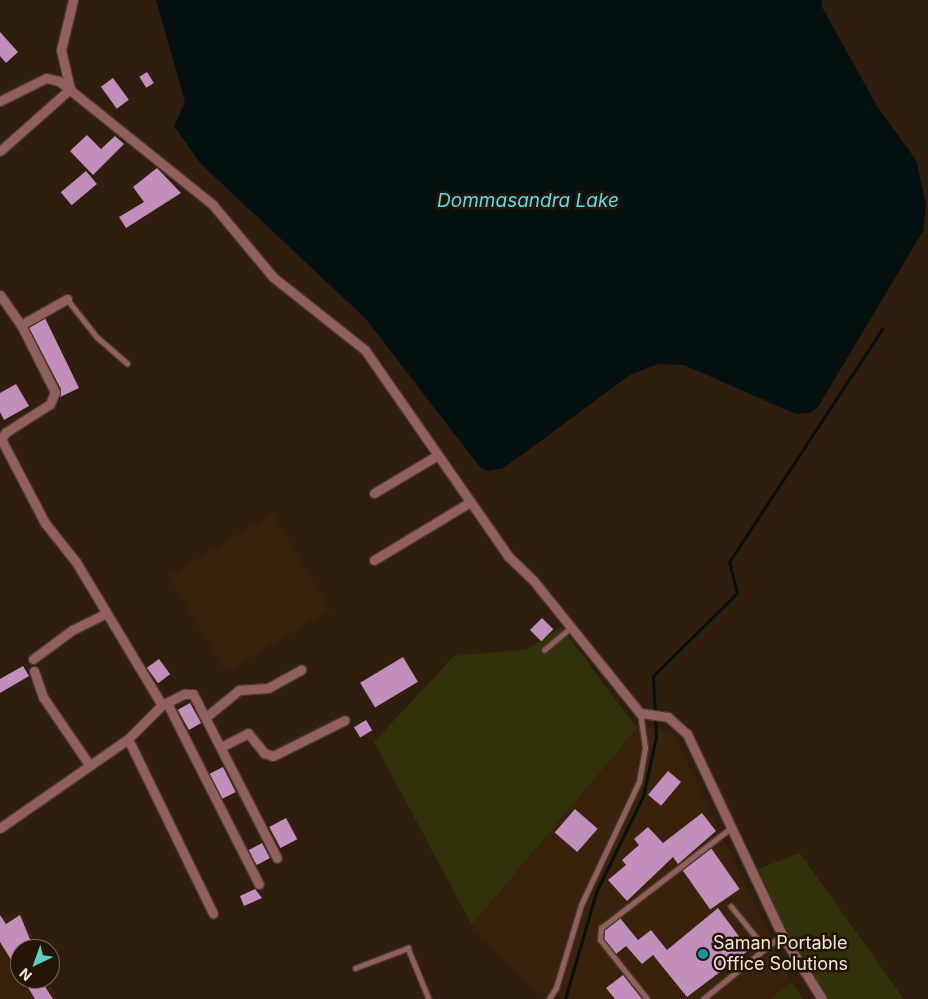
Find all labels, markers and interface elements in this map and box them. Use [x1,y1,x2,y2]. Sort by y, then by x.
water label: Dommasandra Lake [437,190,619,212]
place label: Saman Portable Office Solutions [713,933,848,976]
north arrow [10,939,60,989]
marker: Saman Portable Office Solutions [697,948,709,960]
text: N [16,965,35,985]

